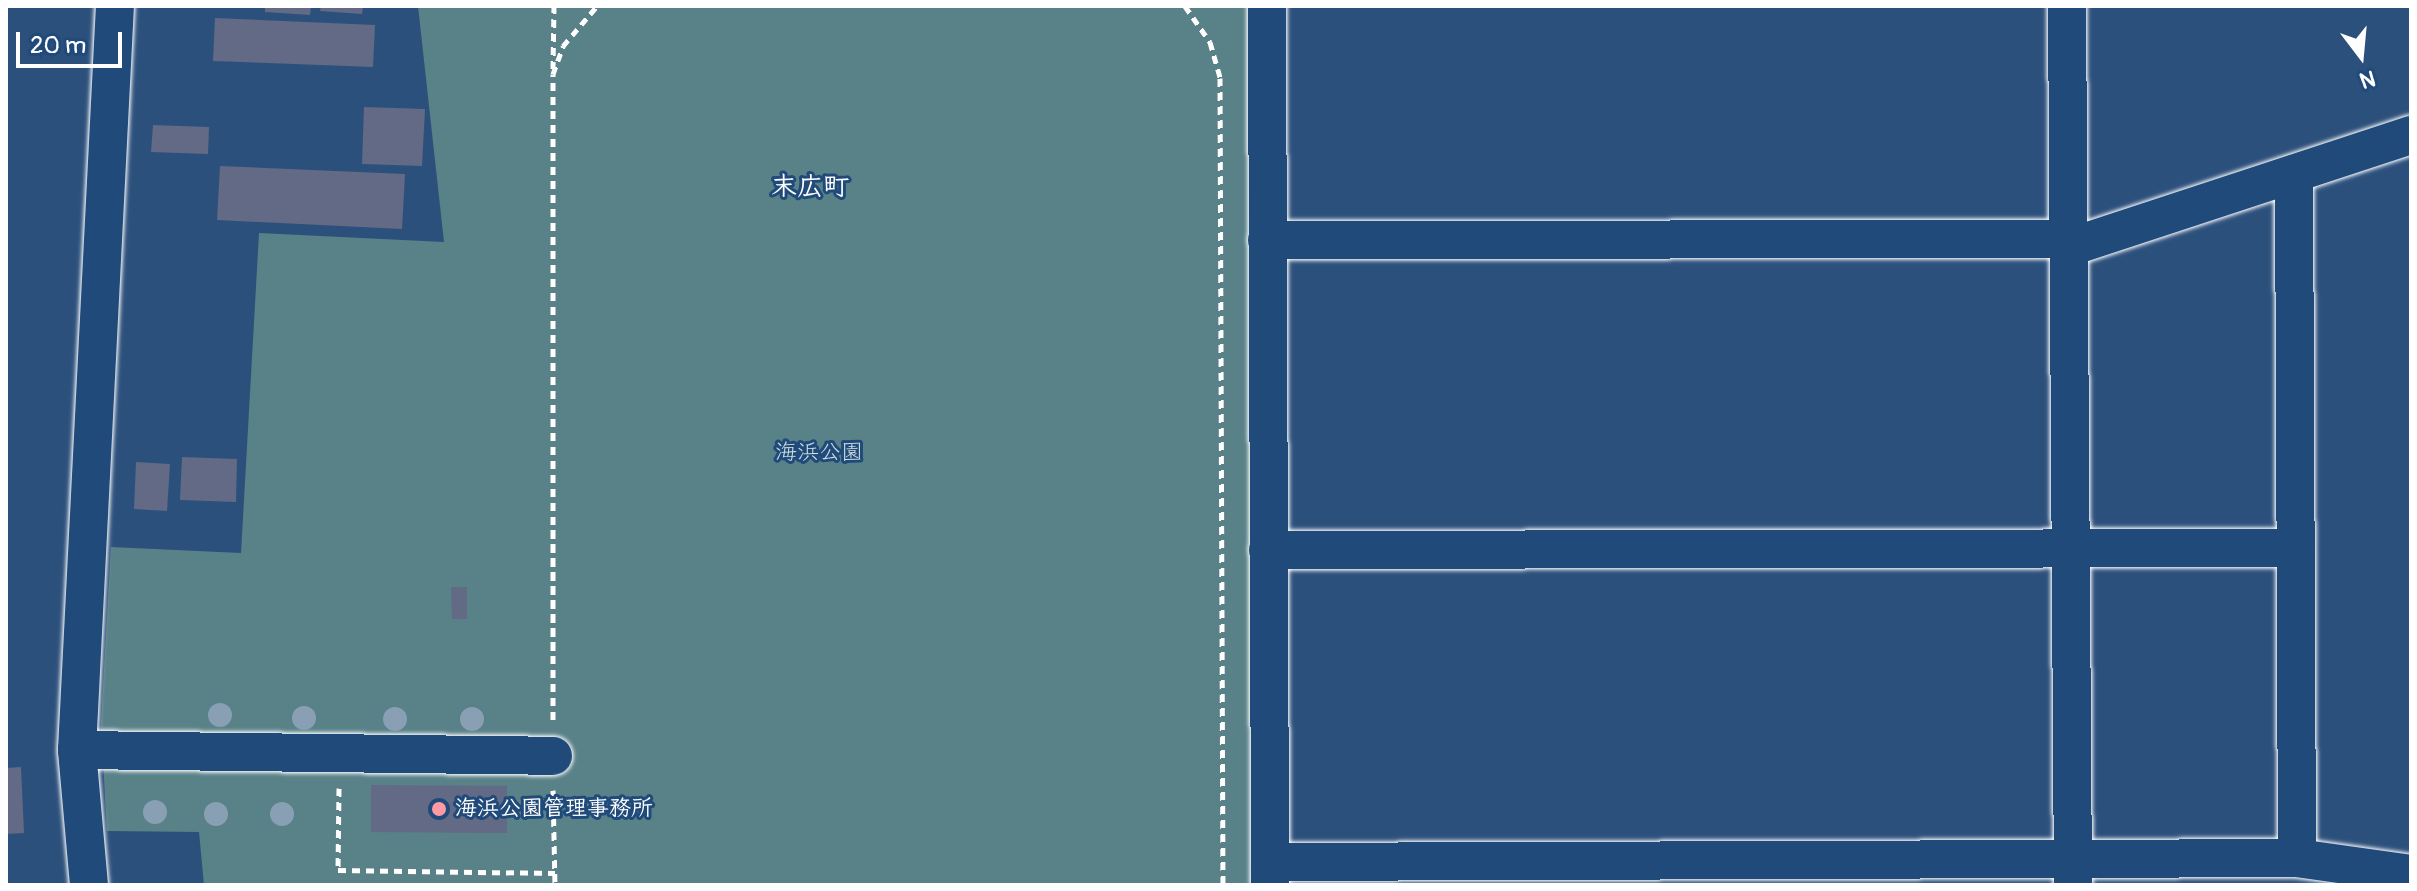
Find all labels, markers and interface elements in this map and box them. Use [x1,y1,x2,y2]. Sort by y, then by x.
scale bar [20,16,126,66]
north arrow [2321,16,2401,96]
text: 20 m [30,31,86,60]
text: N [2357,64,2379,95]
district label: 末広町 [771,172,849,204]
park label: 海浜公園 [775,440,863,466]
place label: 海浜公園管理事務所 [455,796,653,822]
marker: 海浜公園管理事務所 [430,800,448,818]

